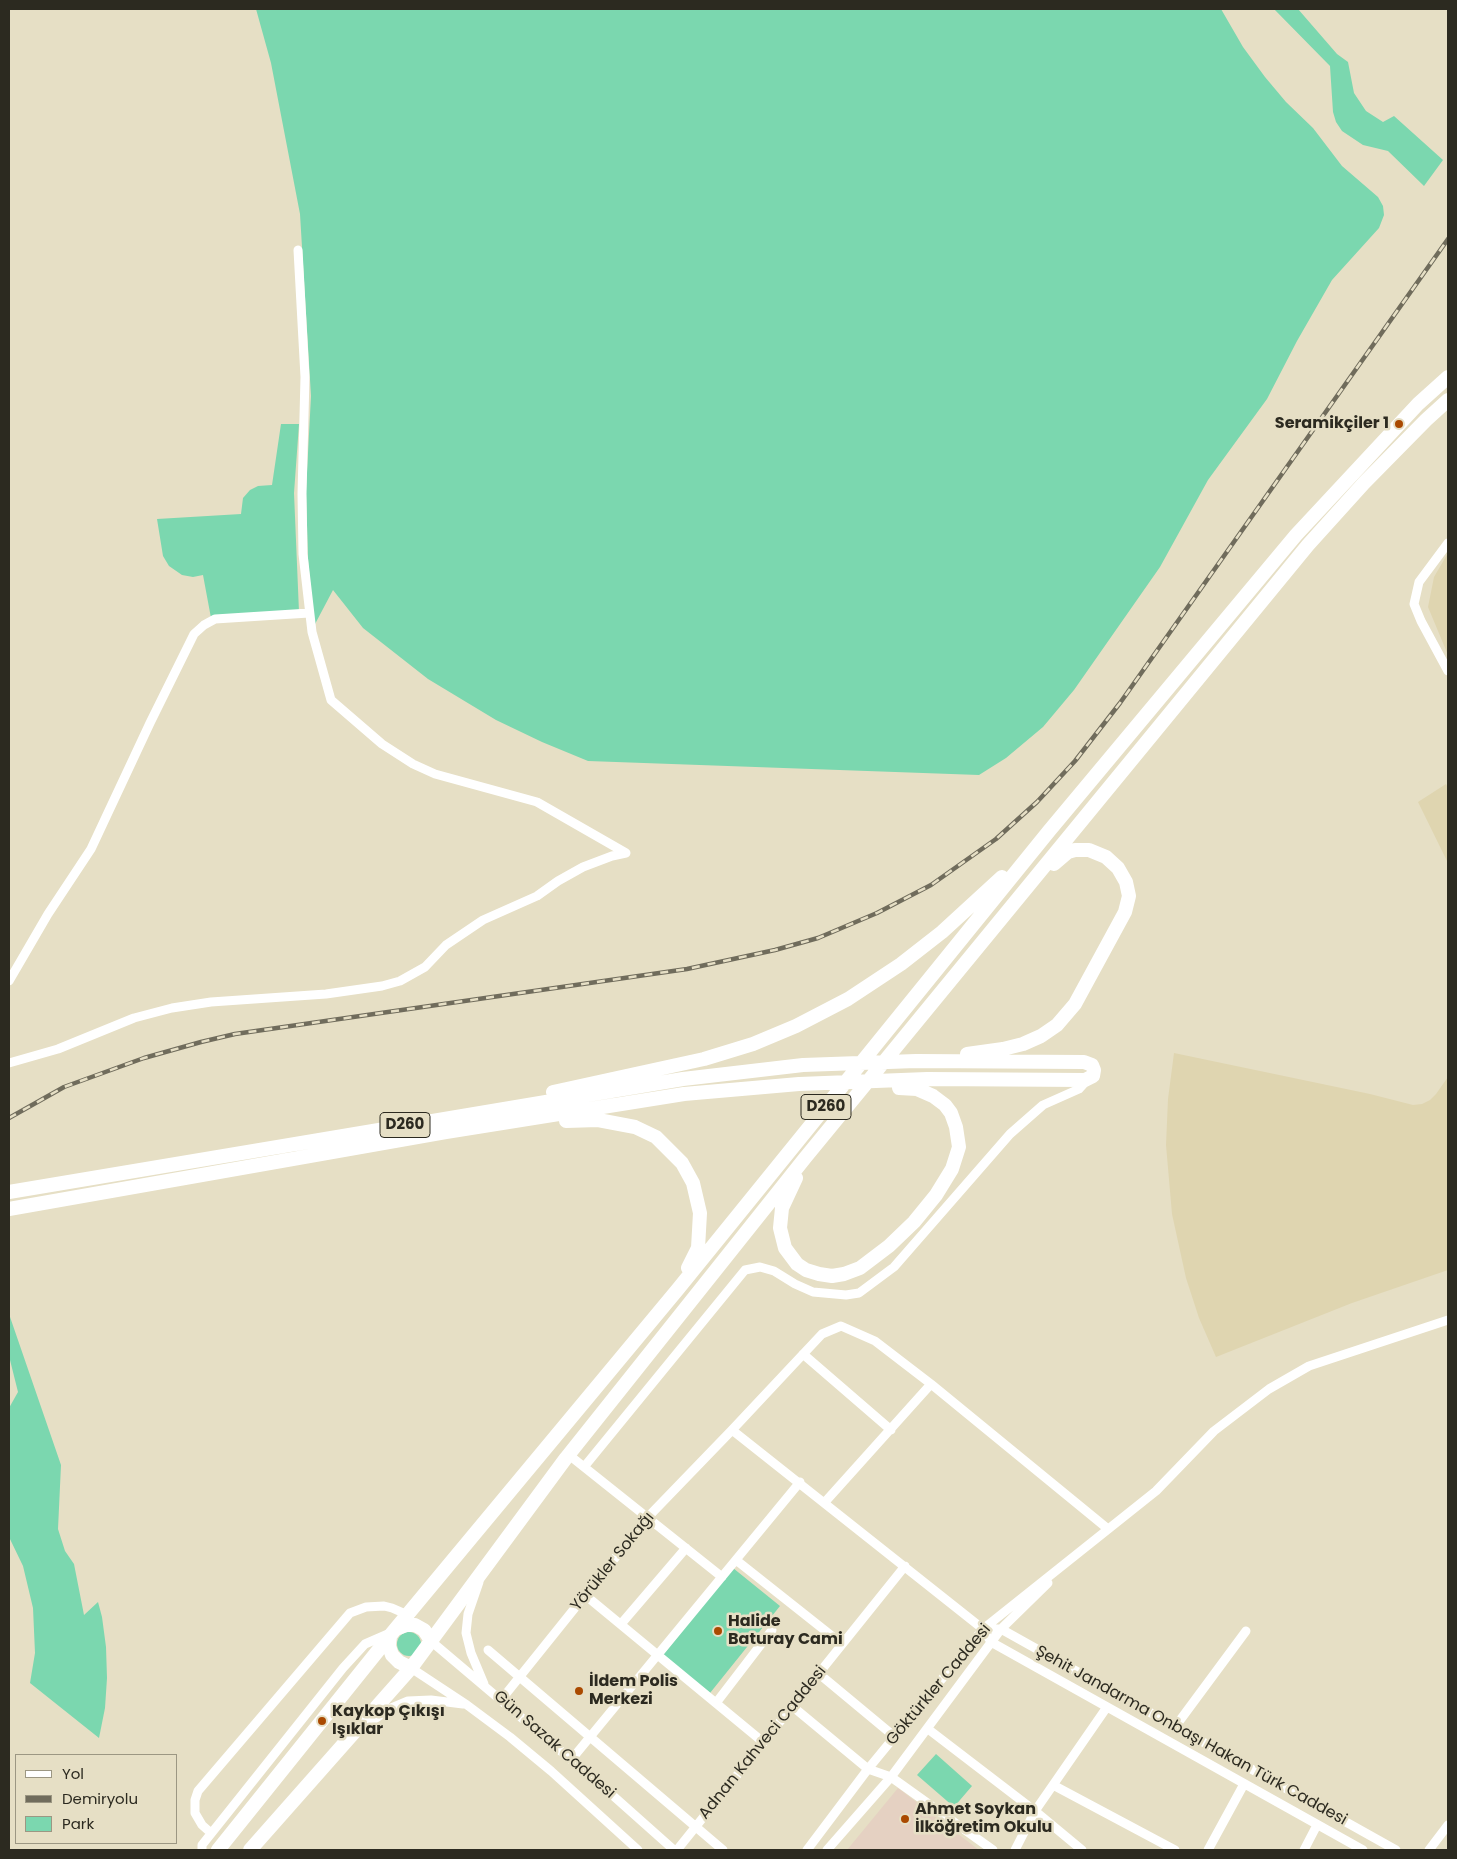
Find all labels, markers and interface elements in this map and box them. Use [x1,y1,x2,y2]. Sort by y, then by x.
place label: Seramikçiler 1 [1275,414,1389,434]
marker: Seramikçiler 1 [1393,418,1405,430]
road number: D260 [801,1094,851,1120]
road number: D260 [380,1112,430,1138]
street label: Yörükler Sokağı [567,1509,659,1615]
place label: Halide Baturay Cami [728,1612,843,1650]
street label: Göktürkler Caddesi [883,1620,995,1750]
marker: Halide Baturay Cami [712,1625,724,1637]
street label: Şehit Jandarma Onbaşı Hakan Türk Caddesi [1032,1642,1350,1830]
street label: Adnan Kahveci Caddesi [695,1662,831,1824]
place label: İldem Polis Merkezi [589,1672,678,1710]
marker: İldem Polis Merkezi [573,1685,585,1697]
street label: Gün Sazak Caddesi [489,1687,619,1803]
place label: Kaykop Çıkışı Işıklar [332,1702,445,1740]
marker: Kaykop Çıkışı Işıklar [316,1715,328,1727]
legend [15,1754,178,1844]
text: Yol [62,1763,84,1784]
text: Demiryolu [62,1788,138,1809]
place label: Ahmet Soykan İlköğretim Okulu [915,1800,1052,1838]
text: Park [62,1813,94,1834]
marker: Ahmet Soykan İlköğretim Okulu [899,1813,911,1825]

